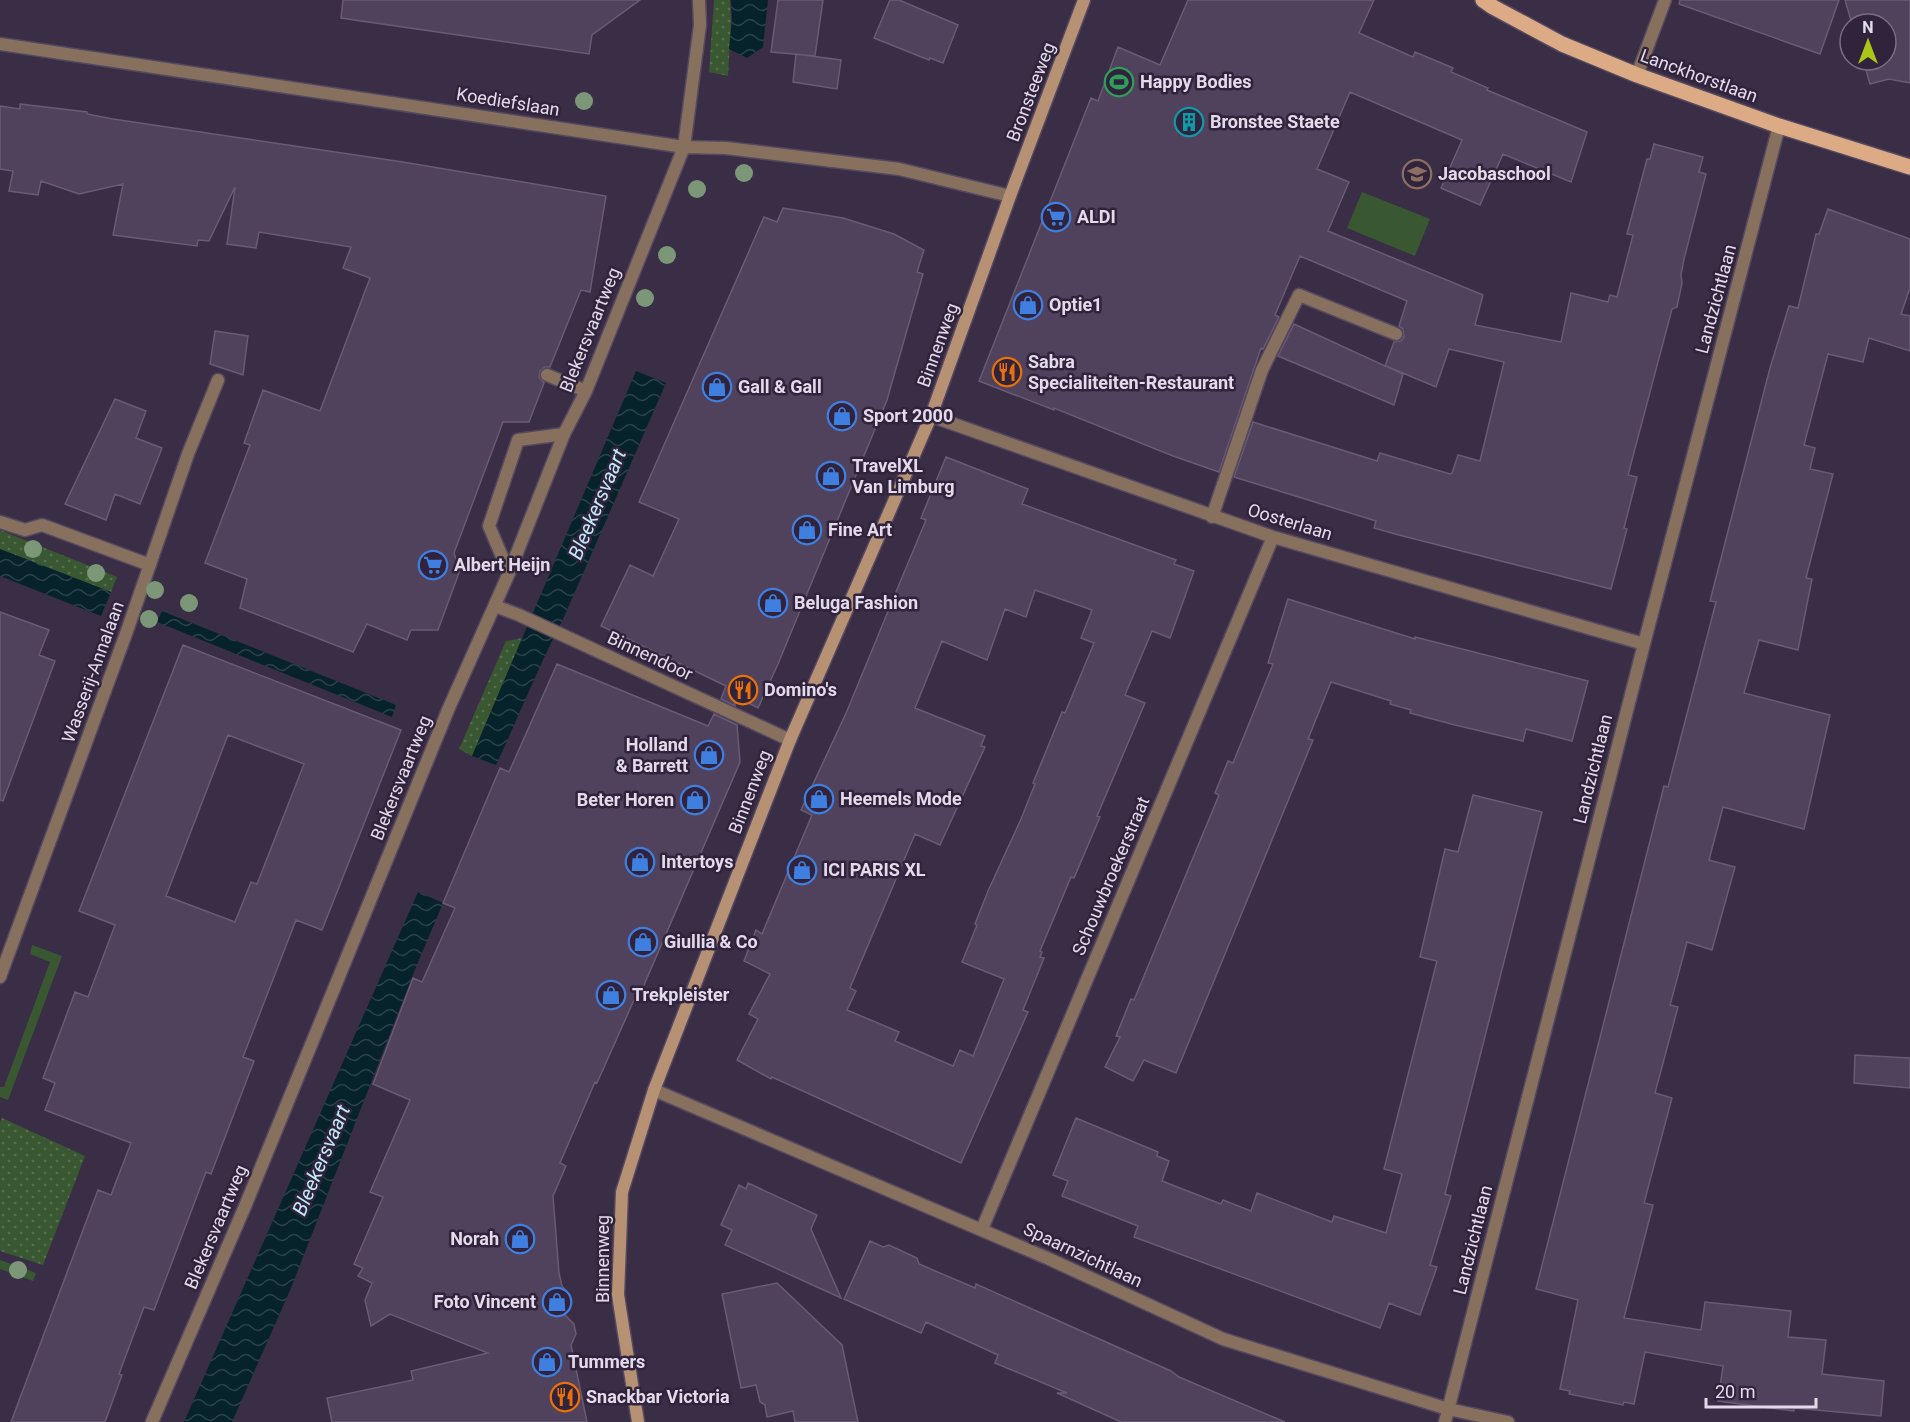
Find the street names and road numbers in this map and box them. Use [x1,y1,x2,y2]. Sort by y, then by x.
street label: Bronsteeweg [1002,39,1059,145]
street label: Lanckhorstlaan [1638,45,1761,106]
street label: Koediefslaan [455,83,561,120]
street label: Landzichtlaan [1691,242,1740,356]
street label: Blekersvaartweg [555,264,624,395]
street label: Binnenweg [913,300,962,390]
street label: Oosterlaan [1245,499,1335,544]
street label: Wasserij-Annalaan [57,598,128,745]
street label: Binnendoor [604,627,696,684]
street label: Blekersvaartweg [366,712,435,843]
street label: Landzichtlaan [1569,712,1616,826]
street label: Binnenweg [724,747,775,837]
street label: Schouwbroekerstraat [1068,793,1154,958]
street label: Blekersvaartweg [180,1162,251,1292]
street label: Landzichtlaan [1449,1183,1496,1297]
street label: Binnenweg [592,1215,613,1303]
street label: Spaarnzichtlaan [1020,1218,1146,1291]

